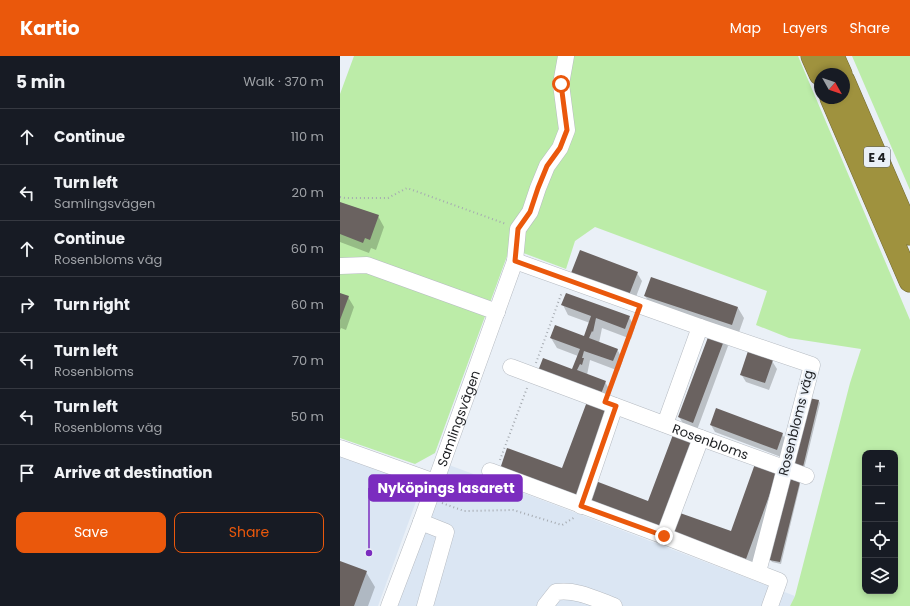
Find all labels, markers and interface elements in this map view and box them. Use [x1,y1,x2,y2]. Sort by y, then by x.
text: Kartio [20,15,80,42]
text: Map [730,18,761,38]
text: Layers [783,18,827,38]
text: Share [849,18,890,38]
north arrow [814,68,850,104]
text: 5 min [16,70,65,94]
text: Walk · 370 m [243,72,324,91]
route start [552,75,570,93]
icon: ahead [16,126,38,148]
text: Continue [54,126,125,147]
text: 110 m [291,127,324,146]
road number: E 4 [864,147,890,167]
text: Turn left [54,172,118,193]
icon: left [16,182,38,204]
text: 20 m [291,183,324,202]
text: Samlingsvägen [54,194,155,213]
text: Continue [54,228,125,249]
icon: ahead [16,238,38,260]
text: 60 m [291,239,324,258]
text: Rosenbloms väg [54,250,162,269]
icon: right [16,294,38,316]
text: Turn right [54,294,130,315]
text: 60 m [291,295,324,314]
text: Turn left [54,340,118,361]
icon: left [16,350,38,372]
text: 70 m [292,351,324,370]
text: Rosenbloms [54,362,134,381]
street label: Samlingsvägen [432,367,484,469]
street label: Rosenbloms väg [774,368,818,478]
text: Turn left [54,396,118,417]
icon: left [16,406,38,428]
text: 50 m [291,407,324,426]
text: Rosenbloms väg [54,418,162,437]
street label: Rosenbloms [670,419,752,464]
map controls [862,450,898,594]
button: + [862,450,898,486]
icon: arrive [16,462,38,484]
text: Arrive at destination [54,462,212,483]
callout: Nyköpings lasarett [369,475,522,501]
text: Nyköpings lasarett [377,478,515,498]
button: − [862,486,898,522]
button: Save [16,512,166,553]
button: Share [174,512,324,553]
button: locate [862,522,898,558]
route end [655,527,673,545]
button: layers [862,558,898,594]

